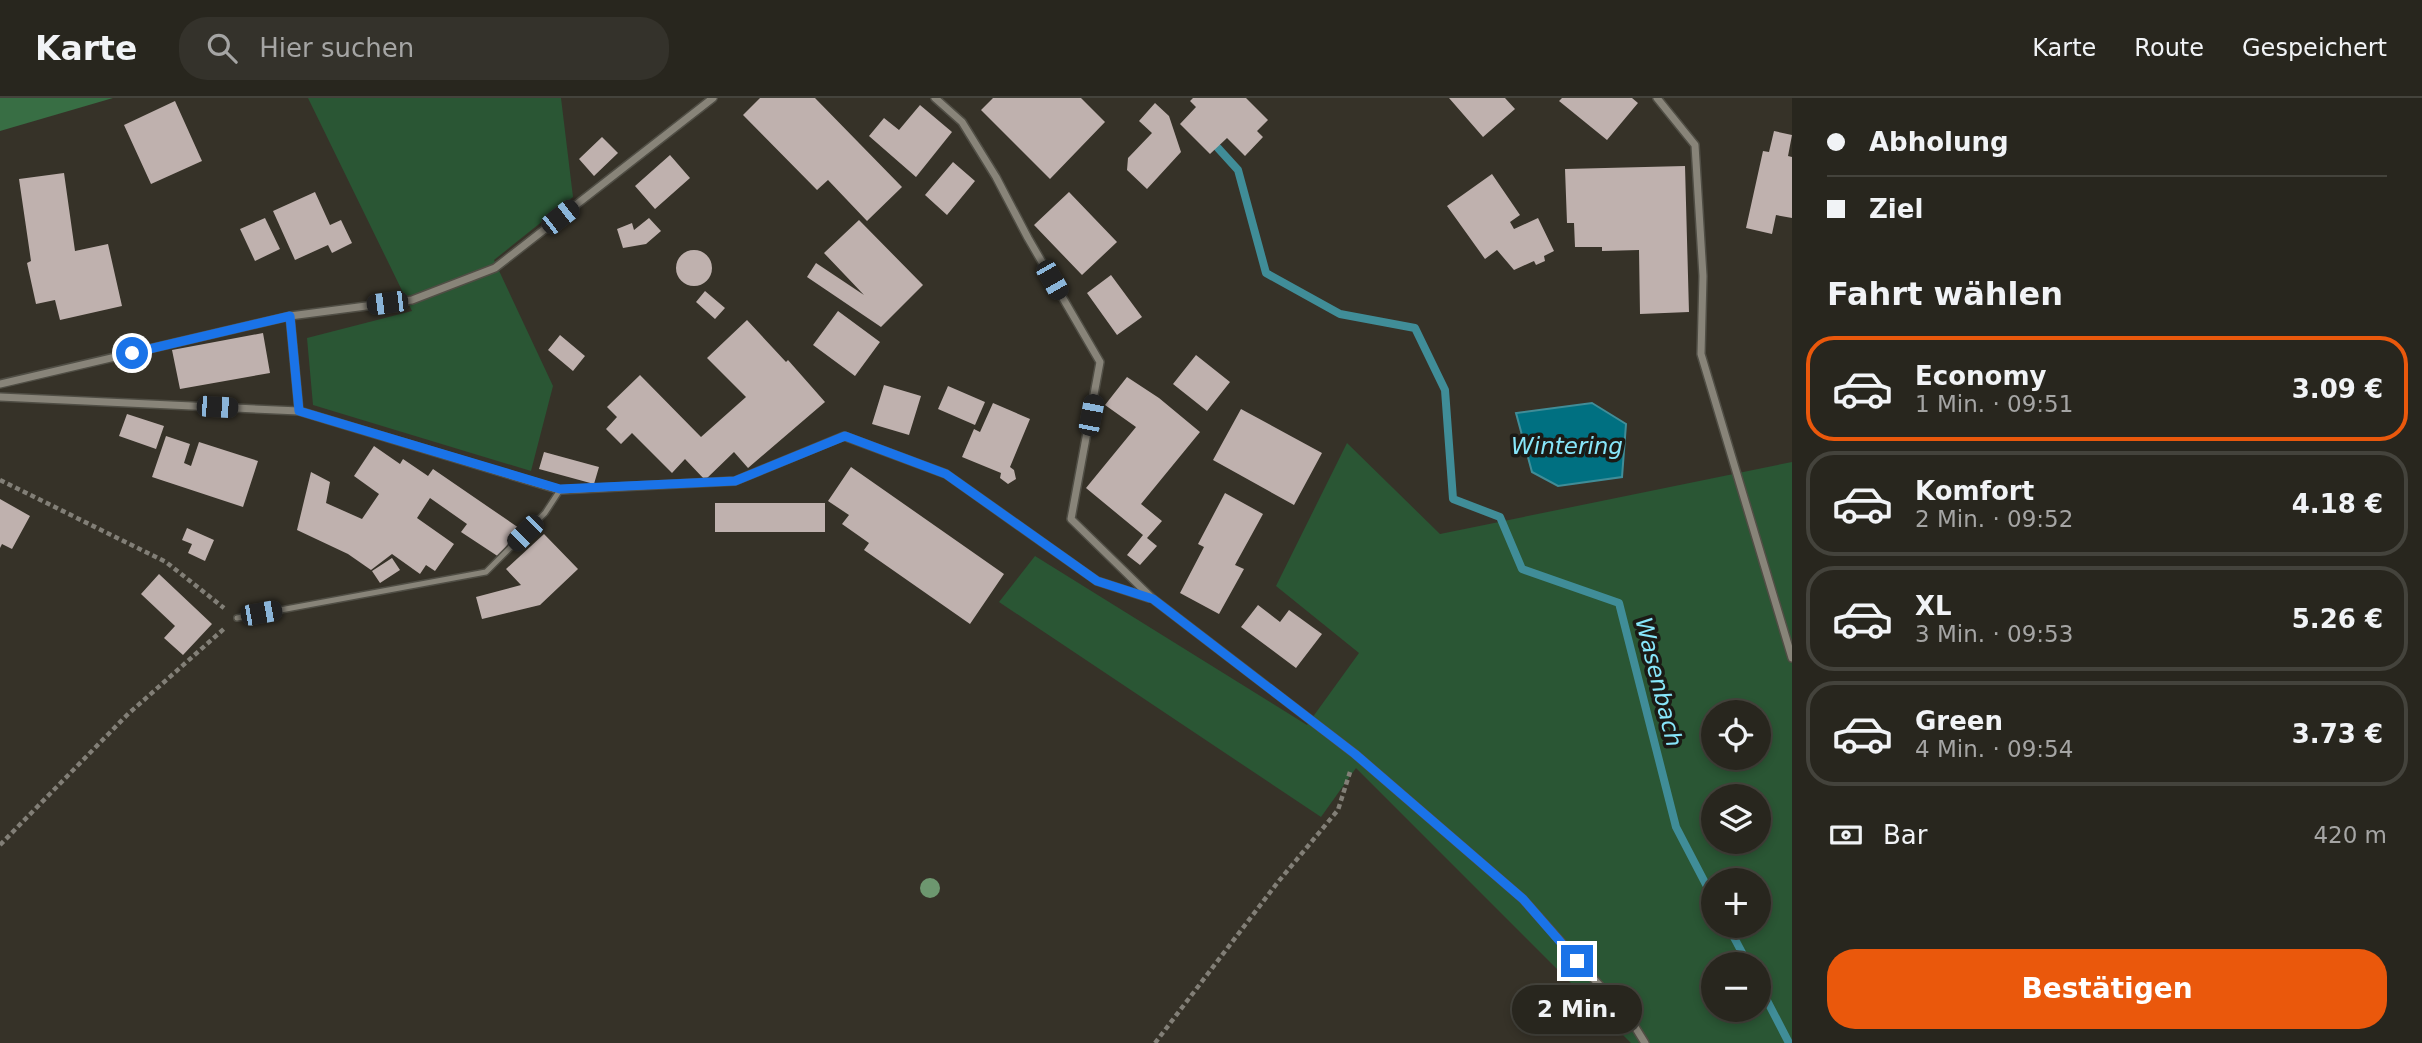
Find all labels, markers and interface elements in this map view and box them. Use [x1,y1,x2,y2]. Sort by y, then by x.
search box [179,17,669,80]
text: Karte [35,29,137,68]
icon: search [203,29,241,67]
text: Hier suchen [259,33,414,63]
text: Karte [2032,34,2096,62]
text: Route [2134,34,2204,62]
text: Gespeichert [2242,34,2387,62]
text: Abholung [1869,127,2009,157]
text: Ziel [1869,194,1923,224]
car [537,196,584,238]
car [1033,257,1072,303]
text: Fahrt wählen [1827,275,2063,313]
car [365,290,410,316]
route start [116,337,148,369]
icon: car [1831,357,1894,420]
text: Economy [1915,361,2046,391]
text: 3.09 € [2292,374,2383,404]
text: 1 Min. · 09:51 [1915,391,2073,417]
car [1077,392,1106,438]
car [196,395,239,419]
water label: Wintering [1511,433,1623,459]
icon: car [1831,472,1894,535]
text: Komfort [1915,476,2034,506]
text: 4.18 € [2292,489,2383,519]
text: 2 Min. · 09:52 [1915,506,2073,532]
car [503,511,548,555]
icon: car [1831,587,1894,650]
text: XL [1915,591,1952,621]
car [239,599,284,627]
text: 5.26 € [2292,604,2383,634]
water label: Wasenbach [1630,615,1688,749]
text: 3 Min. · 09:53 [1915,621,2073,647]
map controls [1701,700,1771,1022]
button: locate [1701,700,1771,770]
icon: car [1831,702,1894,765]
text: Green [1915,706,2003,736]
text: 3.73 € [2292,719,2383,749]
text: 4 Min. · 09:54 [1915,736,2073,762]
button: layers [1701,784,1771,854]
icon: cash [1827,816,1865,854]
text: Bar [1883,820,1927,850]
text: 420 m [2313,822,2387,848]
button: + [1701,868,1771,938]
route end [1561,945,1593,977]
button: Bestätigen [1827,949,2387,1029]
button: − [1701,952,1771,1022]
callout: 2 Min. [1512,986,1642,1034]
text: 2 Min. [1537,996,1617,1022]

